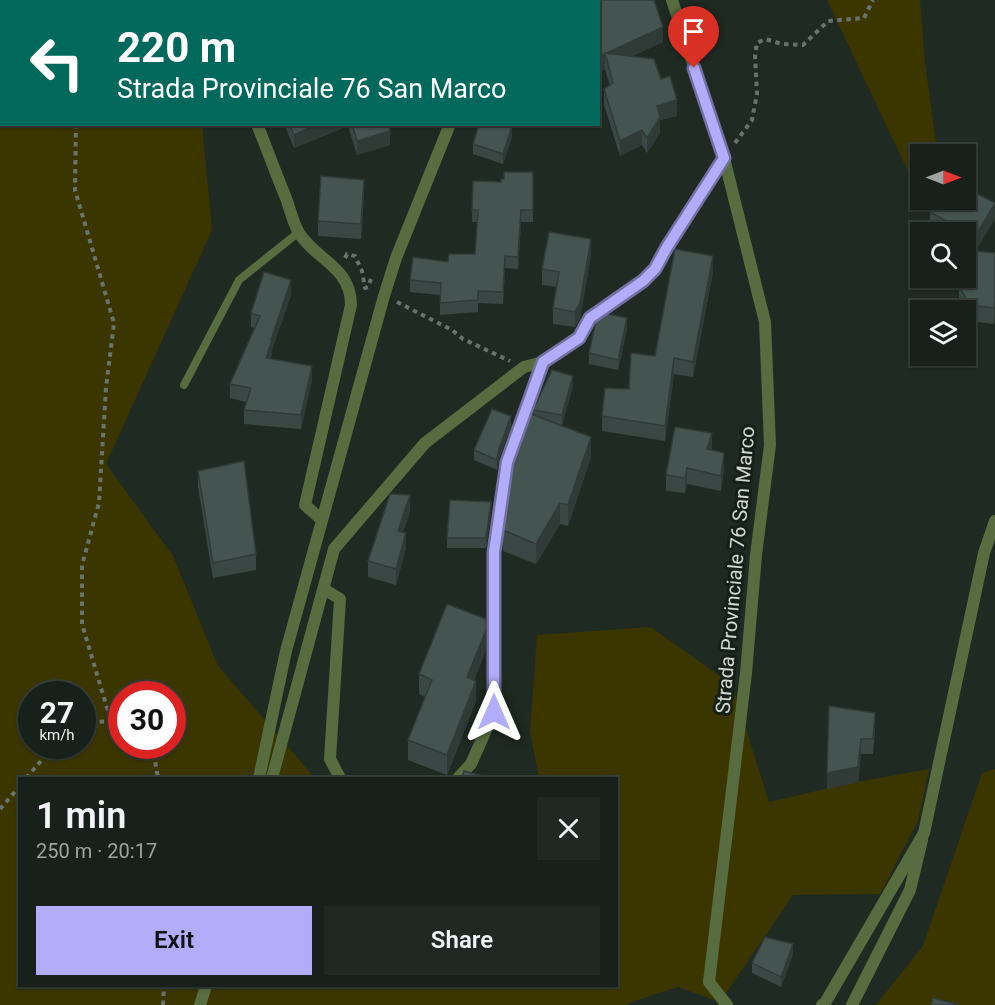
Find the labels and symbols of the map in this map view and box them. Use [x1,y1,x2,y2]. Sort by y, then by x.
pin [668,6,719,68]
north arrow [910,144,976,210]
street label: Strada Provinciale 76 San Marco [710,425,760,715]
position arrow [462,680,526,744]
speed limit sign: 30 [108,681,186,759]

